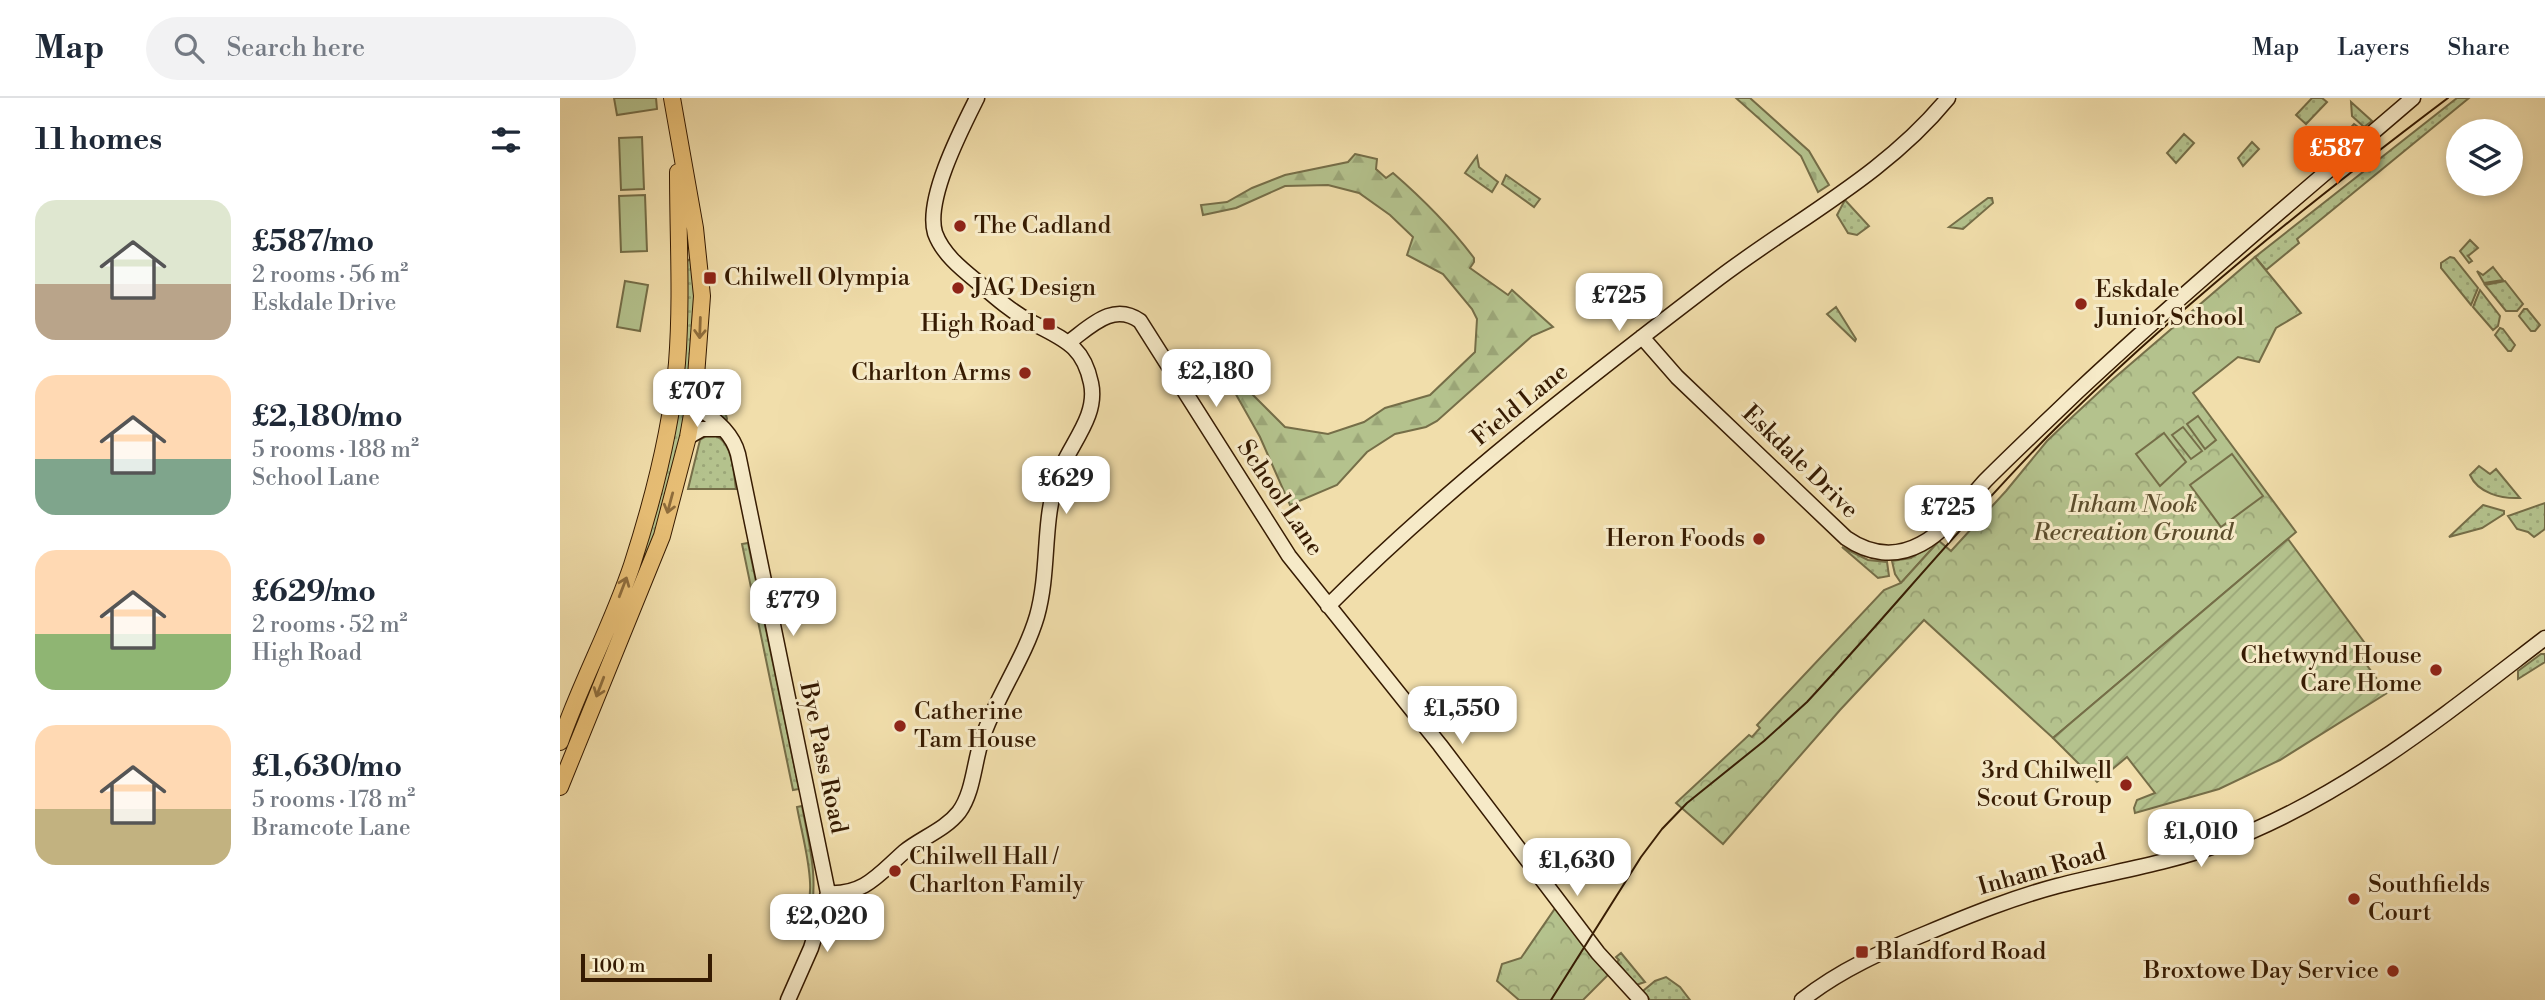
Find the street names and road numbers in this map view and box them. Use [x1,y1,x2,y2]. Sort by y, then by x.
street label: Field Lane [1466,357,1574,453]
street label: Eskdale Drive [1735,399,1865,525]
street label: School Lane [1230,434,1330,562]
street label: Bye Pass Road [792,679,854,837]
street label: Inham Road [1975,837,2110,903]

